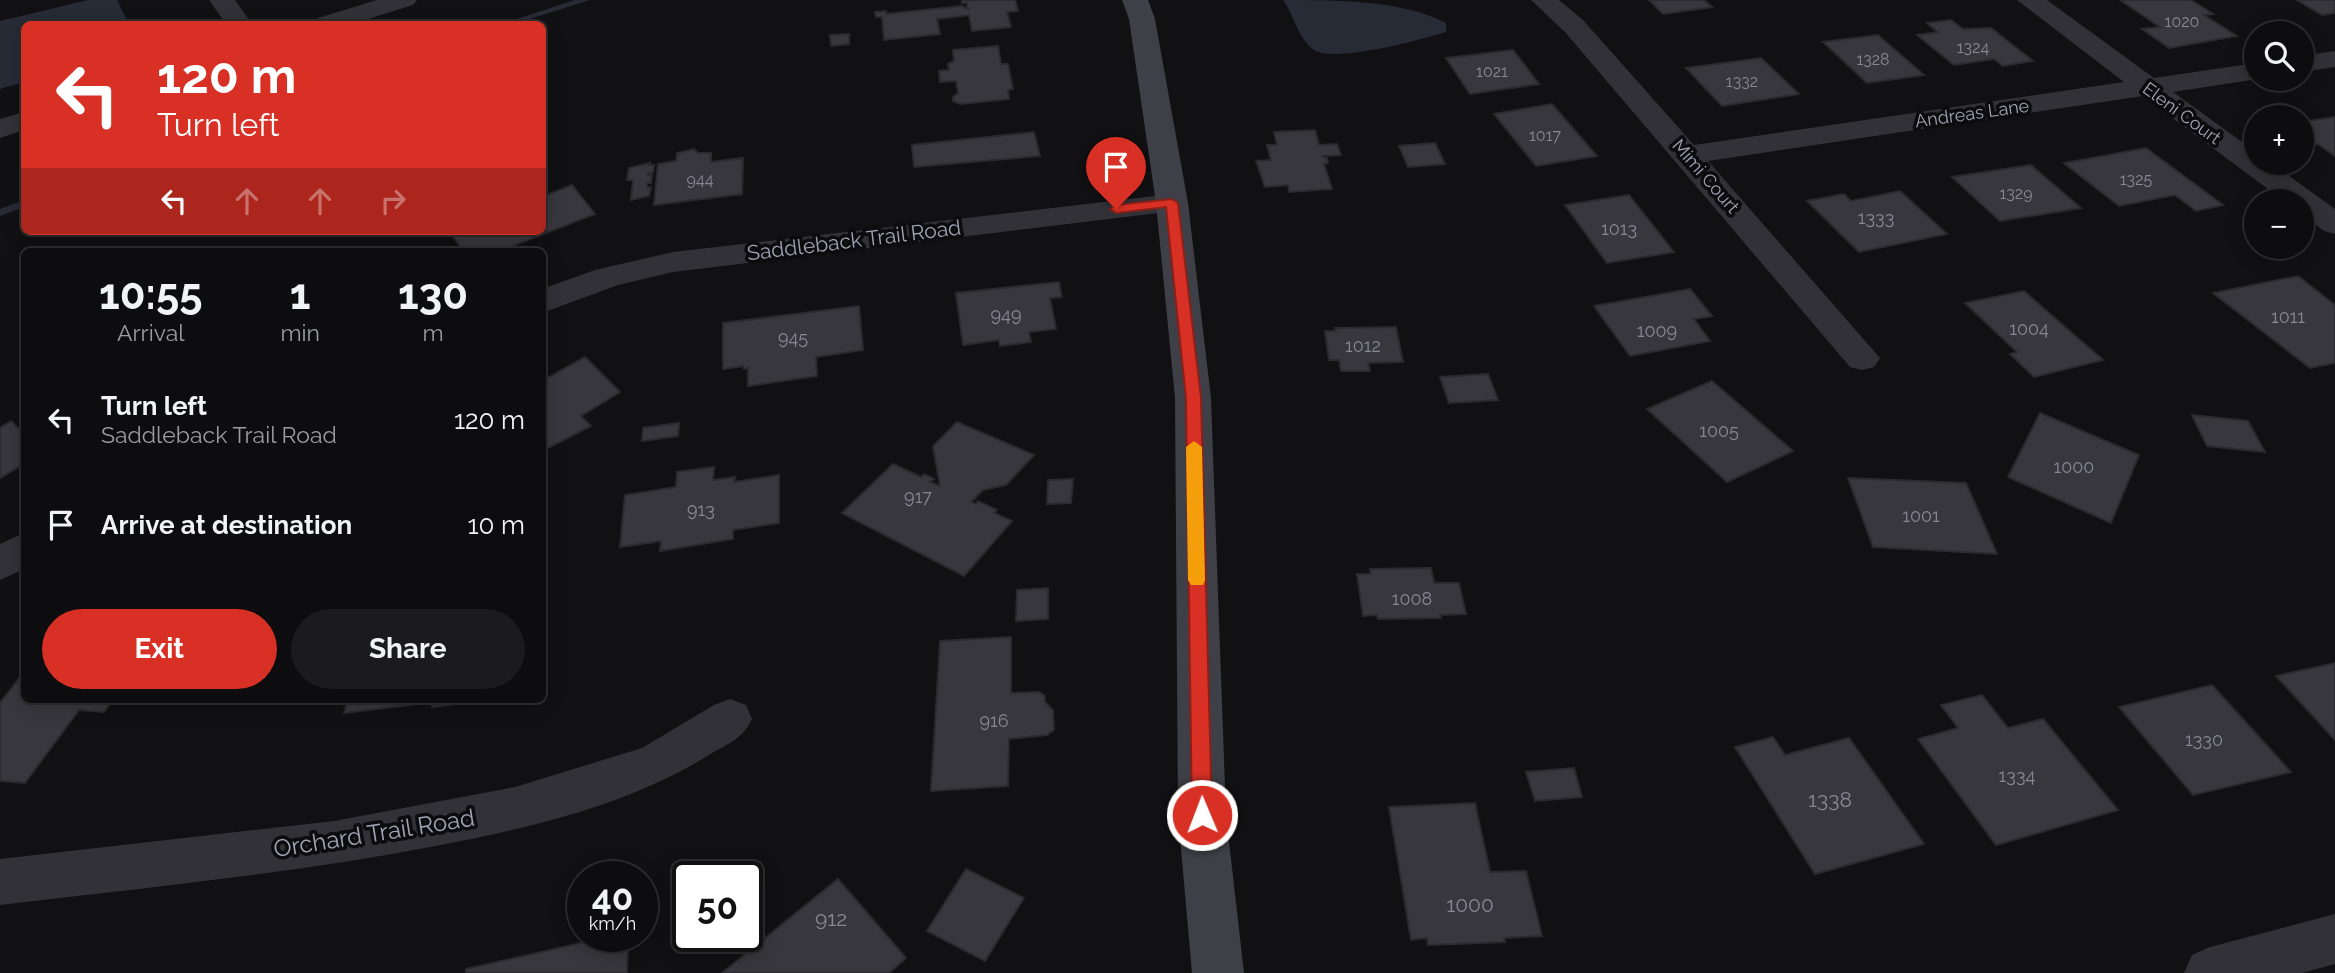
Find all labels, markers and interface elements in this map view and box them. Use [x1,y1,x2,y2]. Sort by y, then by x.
house number: 1020 [2165,12,2199,31]
map controls [2244,21,2314,259]
button: search [2244,21,2314,91]
house number: 1324 [1957,38,1989,57]
text: 120 m [157,47,296,104]
icon: left [42,49,133,140]
house number: 1328 [1856,50,1890,69]
house number: 1021 [1476,62,1508,81]
house number: 1332 [1726,72,1758,91]
street label: Eleni Court [2139,78,2225,148]
street label: Andreas Lane [1914,95,2031,131]
button: + [2244,105,2314,175]
text: Turn left [157,106,279,143]
house number: 1017 [1529,126,1561,145]
street label: Mimi Court [1668,135,1744,217]
pin [1086,137,1146,209]
icon: arrive [1097,148,1135,186]
house number: 944 [687,170,714,189]
house number: 1325 [2120,170,2153,189]
icon: left [155,182,193,220]
icon: ahead [228,182,266,220]
icon: ahead [301,182,339,220]
icon: right [374,182,412,220]
house number: 1329 [1999,184,2033,203]
button: − [2244,189,2314,259]
house number: 1333 [1858,207,1894,228]
street label: Saddleback Trail Road [746,214,962,266]
house number: 1013 [1601,218,1637,239]
text: 10:55 [99,270,202,319]
text: 1 [290,270,311,319]
text: 130 [398,270,468,319]
house number: 949 [991,304,1021,325]
house number: 1011 [2271,306,2305,327]
house number: 1004 [2009,318,2049,339]
text: Arrival [117,319,184,346]
text: min [280,319,320,346]
text: m [422,319,444,346]
house number: 1009 [1637,320,1677,341]
house number: 945 [778,327,808,348]
house number: 1012 [1345,335,1381,356]
text: Turn left [101,391,207,421]
icon: left [42,401,80,439]
text: 120 m [454,405,525,435]
house number: 1005 [1699,420,1739,441]
text: Saddleback Trail Road [101,421,337,448]
house number: 1000 [2054,456,2094,477]
house number: 917 [904,486,932,507]
house number: 913 [687,499,715,520]
house number: 1001 [1902,505,1940,526]
icon: arrive [42,506,80,544]
text: Arrive at destination [101,510,352,540]
text: 10 m [467,510,525,540]
house number: 1008 [1392,588,1432,609]
button: Exit [42,609,277,689]
button: Share [291,609,525,689]
house number: 916 [979,710,1009,731]
house number: 1330 [2185,729,2223,750]
house number: 1334 [1999,765,2036,786]
position arrow [1165,778,1239,852]
house number: 1338 [1808,787,1852,812]
street label: Orchard Trail Road [271,803,477,863]
speed limit sign: 50 [672,861,763,952]
text: 40 [592,877,633,918]
house number: 1000 [1446,892,1494,917]
house number: 912 [815,906,847,931]
text: km/h [589,913,636,934]

